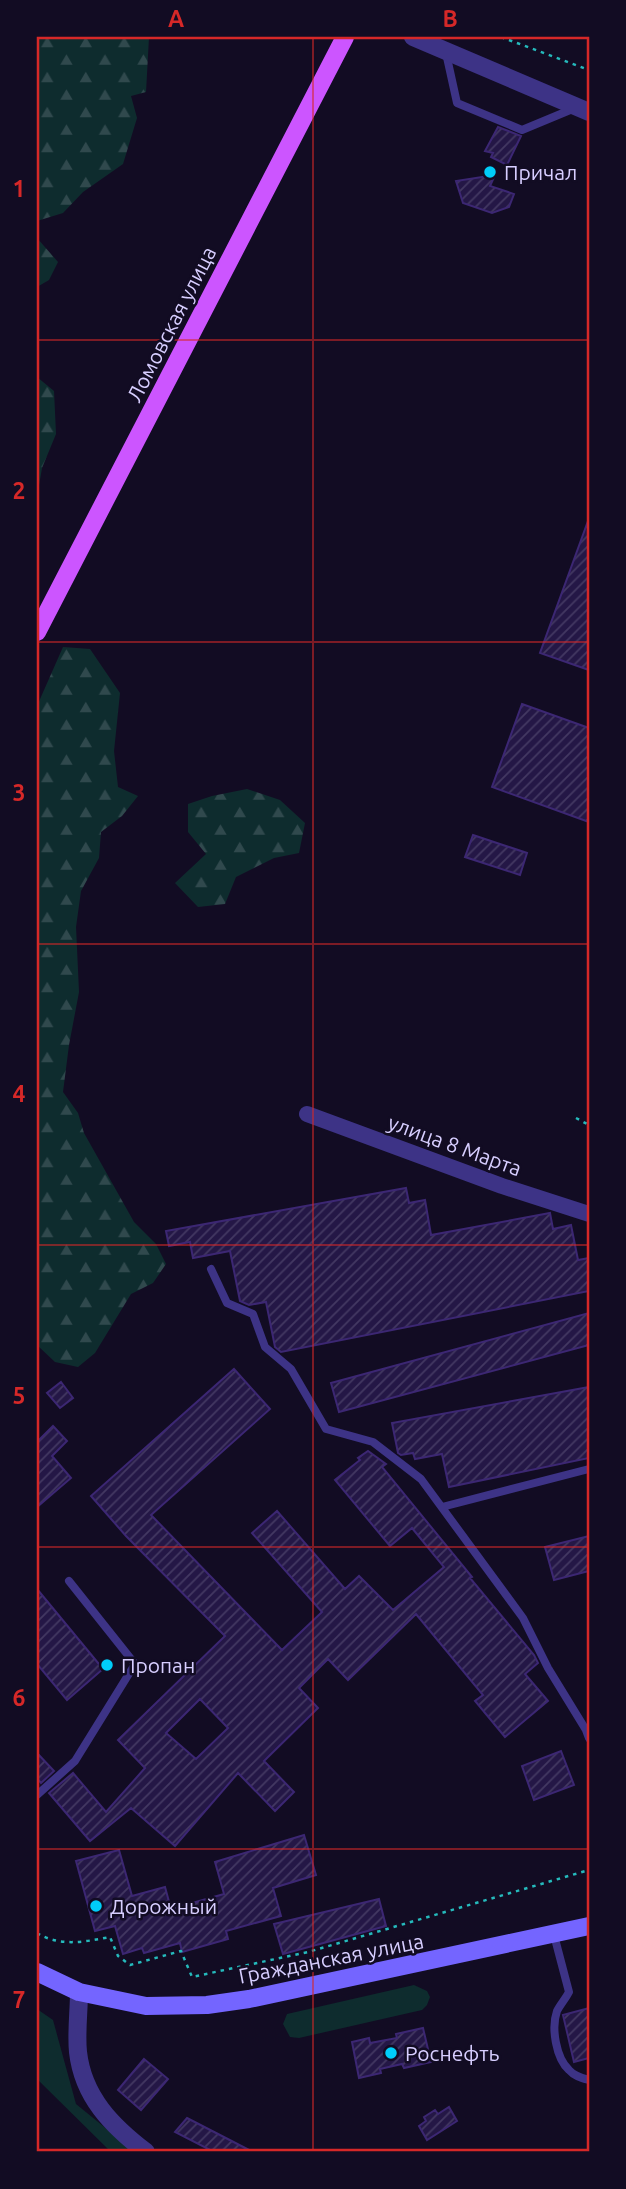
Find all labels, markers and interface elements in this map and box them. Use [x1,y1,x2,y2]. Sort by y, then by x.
text: A [168,6,184,31]
text: B [442,6,458,31]
place label: Причал [504,160,577,184]
marker: Причал [482,164,498,180]
text: 1 [13,176,25,201]
street label: Ломовская улица [122,242,220,406]
text: 2 [13,478,25,503]
text: 3 [13,780,25,805]
text: 4 [13,1081,26,1106]
street label: улица 8 Марта [385,1110,525,1180]
text: 5 [13,1383,25,1408]
place label: Пропан [121,1653,195,1677]
marker: Пропан [99,1657,115,1673]
text: 6 [13,1685,26,1710]
place label: Дорожный [110,1894,217,1918]
marker: Дорожный [88,1898,104,1914]
street label: Гражданская улица [236,1928,426,1988]
text: 7 [13,1987,25,2012]
place label: Роснефть [405,2041,499,2065]
marker: Роснефть [383,2045,399,2061]

